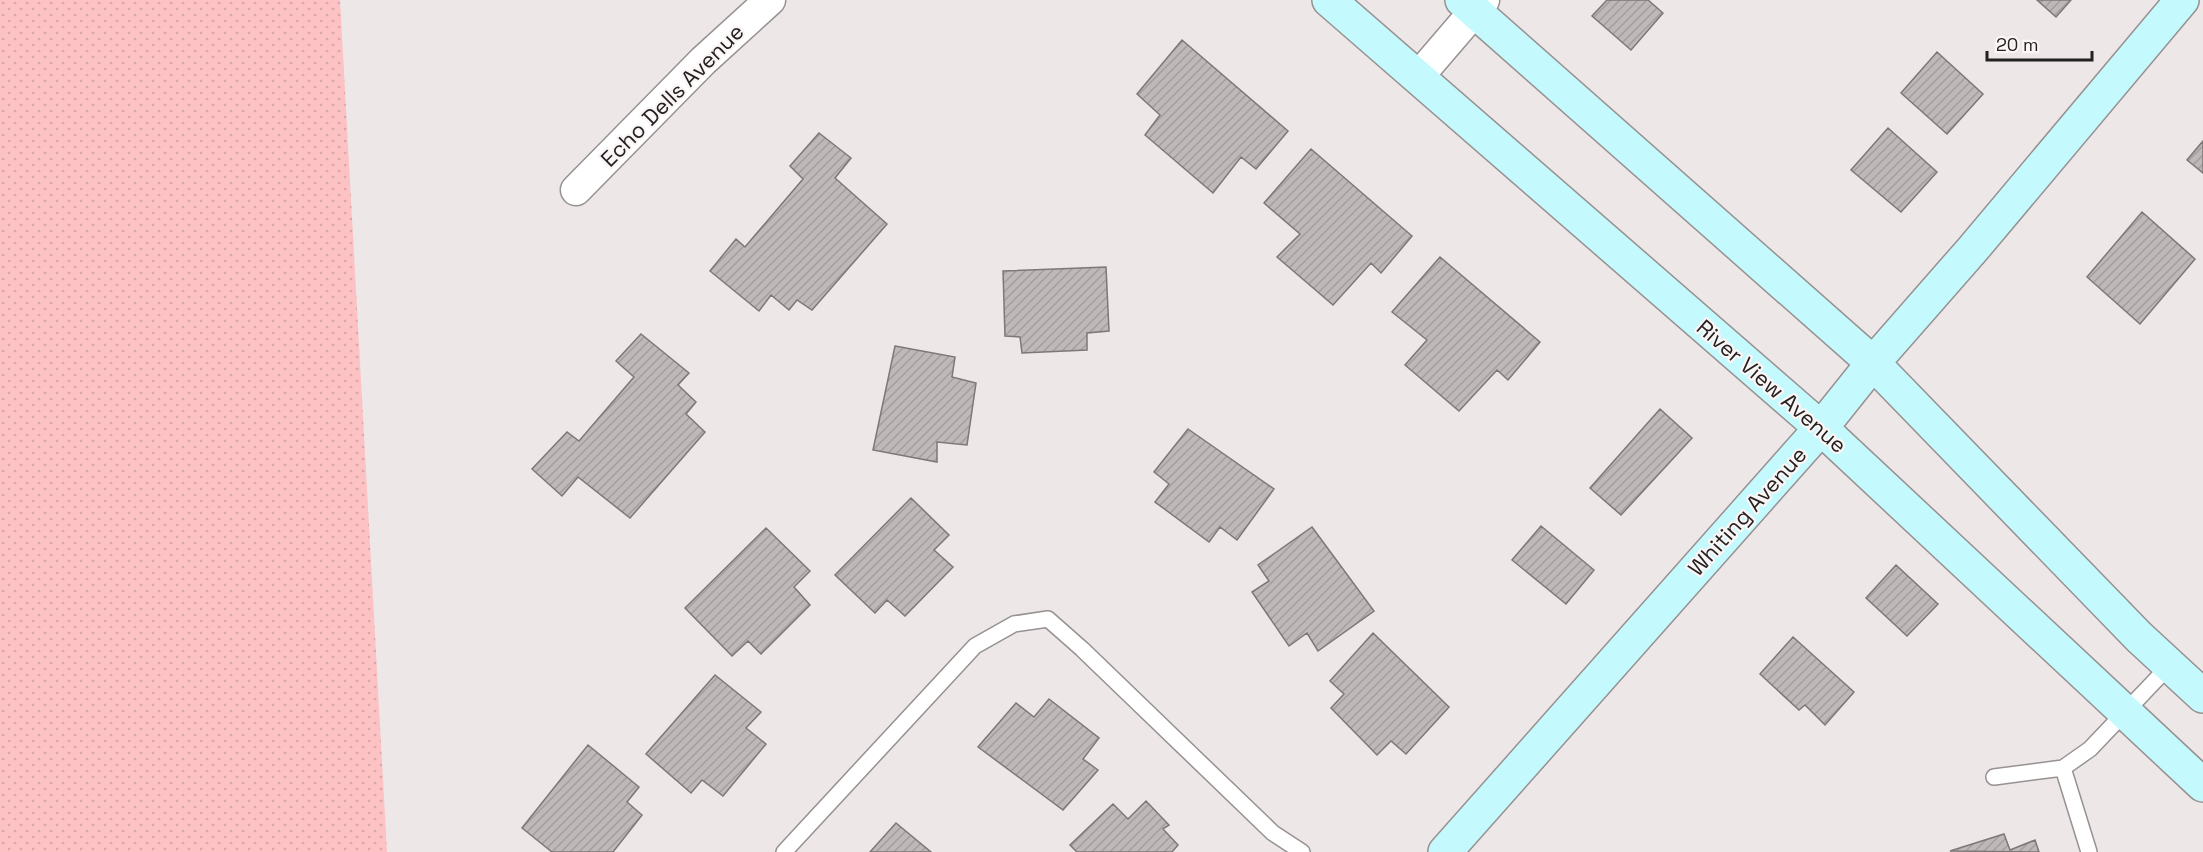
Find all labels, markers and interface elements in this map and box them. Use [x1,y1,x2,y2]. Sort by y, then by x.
street label: Echo Dells Avenue [594,17,750,173]
scale bar [1987,24,2092,62]
text: 20 m [1996,33,2039,56]
street label: River View Avenue [1691,313,1853,459]
street label: Whiting Avenue [1682,441,1812,581]

